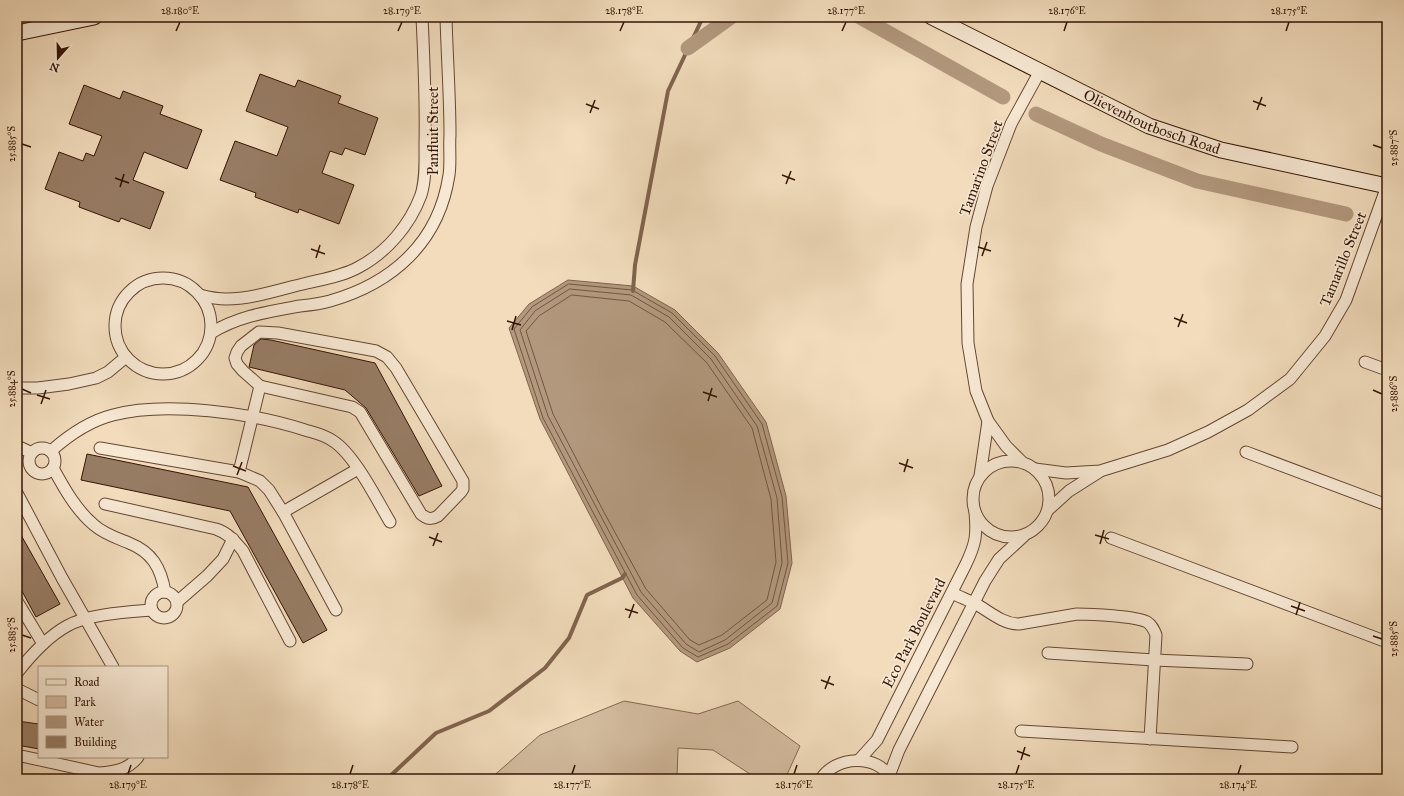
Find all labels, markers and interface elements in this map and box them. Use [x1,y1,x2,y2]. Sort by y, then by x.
text: 28.180°E [161,5,199,17]
text: 28.179°E [383,5,421,17]
text: 28.178°E [605,5,643,17]
text: 28.177°E [827,5,865,17]
text: 28.176°E [1048,5,1086,17]
text: 28.175°E [1270,5,1308,17]
north arrow [38,38,78,78]
text: N [48,59,61,75]
street label: Panfluit Street [424,86,442,176]
street label: Olievenhoutbosch Road [1080,86,1223,158]
street label: Tamarino Street [955,117,1007,218]
text: 25.885°S [6,126,18,162]
text: 25.887°S [1388,129,1400,166]
street label: Tamarillo Street [1316,208,1370,309]
text: 25.884°S [6,370,18,407]
text: 25.886°S [1388,376,1400,412]
street label: Eco Park Boulevard [879,575,950,691]
text: 25.883°S [6,617,18,653]
text: 25.885°S [1388,621,1400,657]
legend [38,666,168,758]
text: Road [74,675,100,689]
text: Park [74,695,96,709]
text: Water [74,715,104,729]
text: Building [74,735,117,750]
text: 28.179°E [109,779,147,791]
text: 28.178°E [331,779,369,791]
text: 28.177°E [553,779,591,791]
text: 28.176°E [775,779,813,791]
text: 28.175°E [997,779,1035,791]
text: 28.174°E [1219,779,1257,791]

